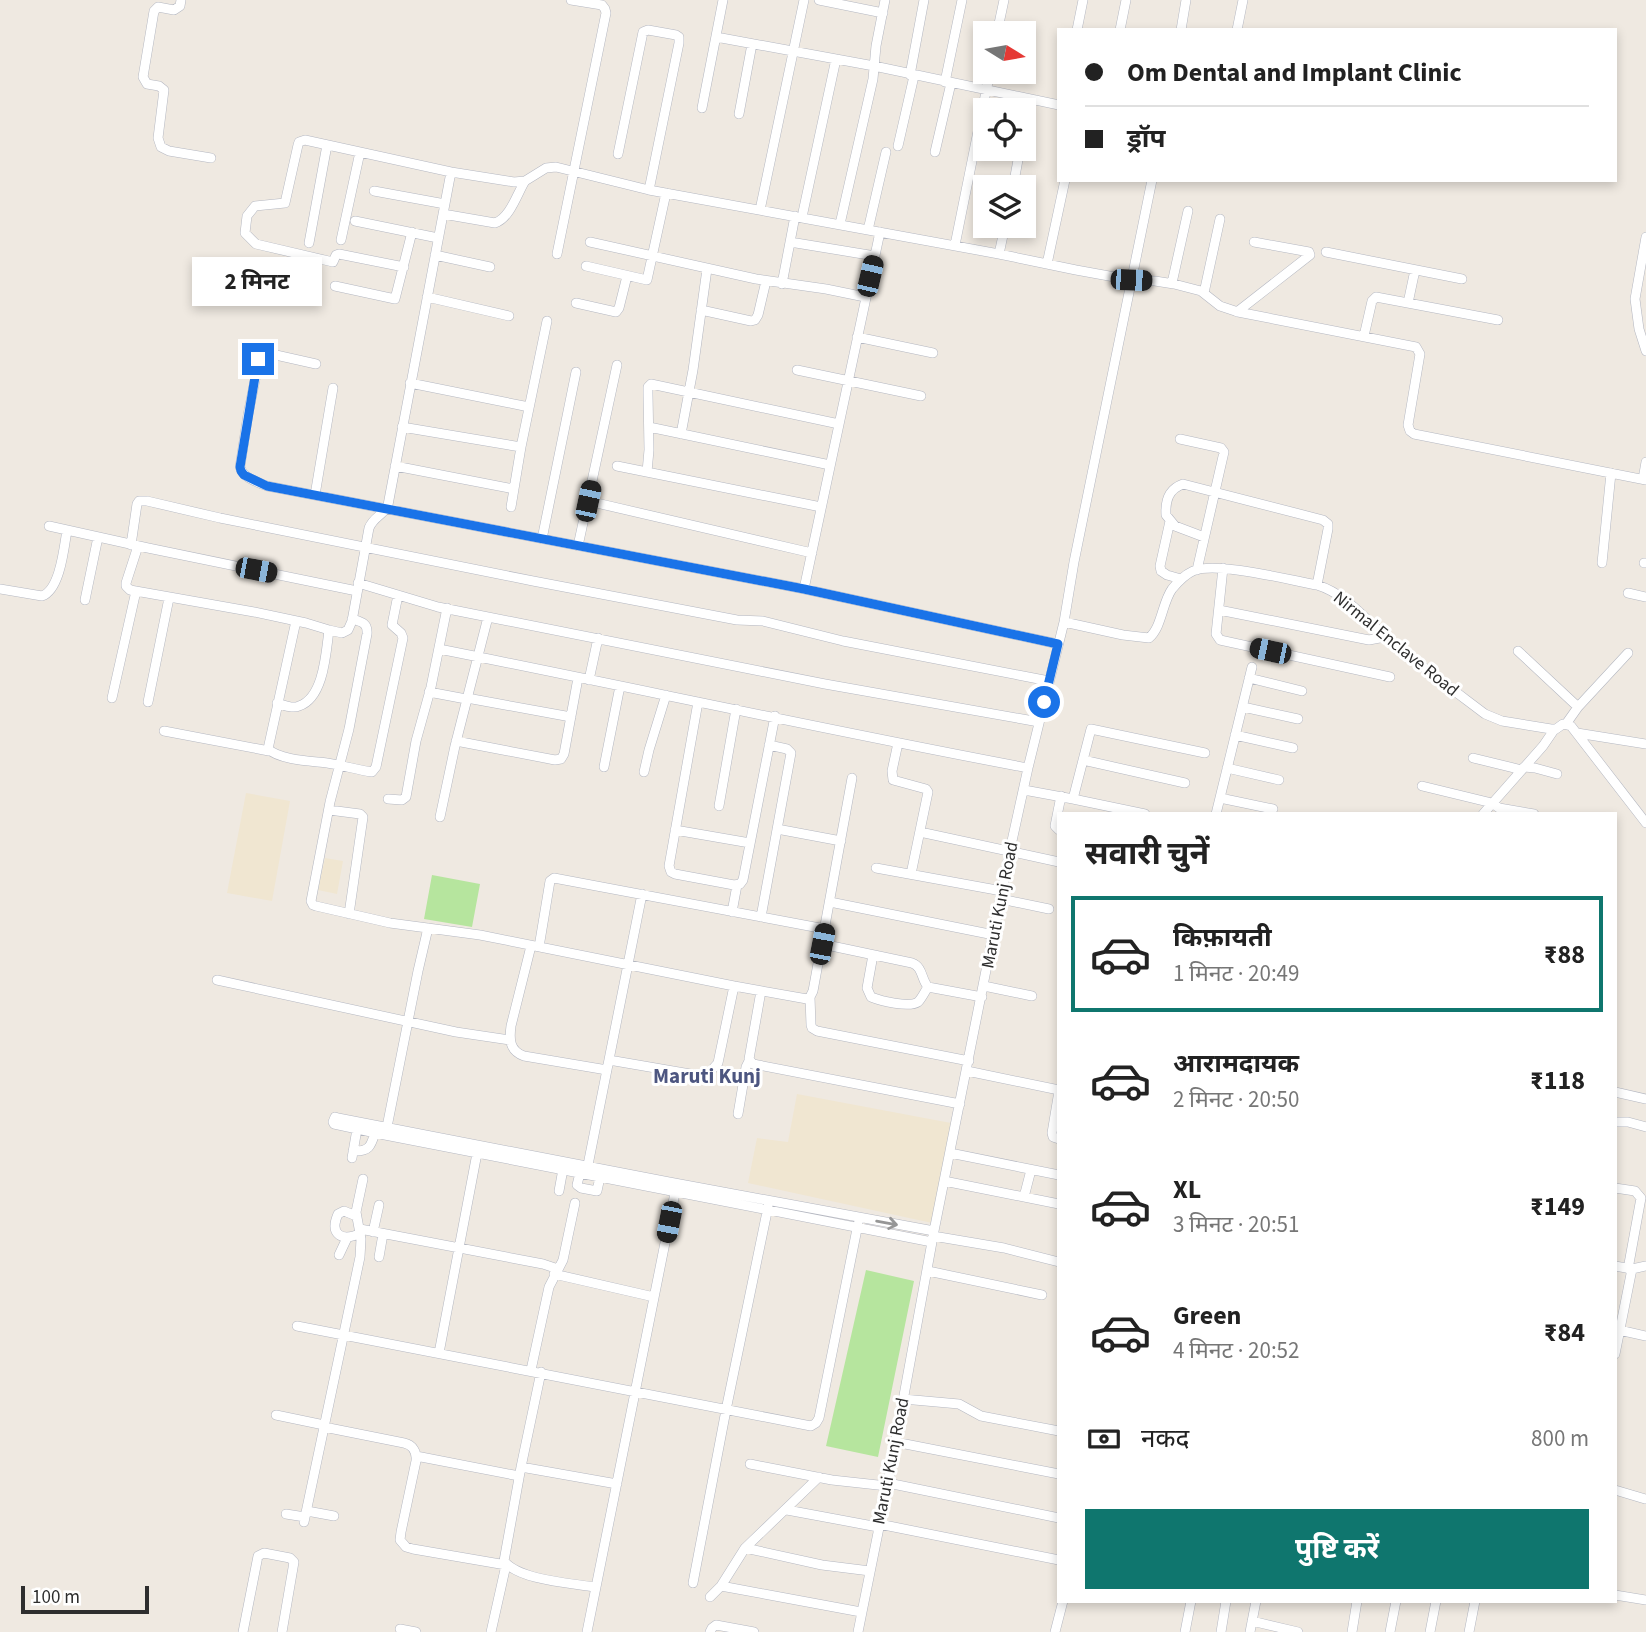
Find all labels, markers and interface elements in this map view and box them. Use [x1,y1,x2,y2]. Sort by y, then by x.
north arrow [973,21,1036,84]
map controls [973,21,1036,238]
text: Om Dental and Implant Clinic [1127,54,1462,91]
button: locate [973,98,1036,161]
text: ड्रॉप [1127,120,1165,157]
button: layers [973,175,1036,238]
car [856,253,885,299]
callout: 2 मिनट [193,258,323,306]
text: 2 मिनट [224,265,290,298]
car [1110,269,1153,291]
route end [242,343,274,375]
car [574,478,603,524]
car [234,556,279,584]
street label: Nirmal Enclave Road [1328,585,1464,703]
car [1248,636,1293,666]
route start [1028,686,1060,718]
text: सवारी चुनें [1085,831,1209,877]
street label: Maruti Kunj Road [975,839,1025,971]
text: किफ़ायती [1173,919,1272,956]
car [808,921,837,967]
icon: car [1089,923,1152,986]
text: ₹88 [1544,936,1585,973]
text: 1 मिनट · 20:49 [1173,957,1299,990]
text: आरामदायक [1173,1045,1299,1082]
icon: car [1089,1049,1152,1112]
district label: Maruti Kunj [653,1061,761,1091]
text: ₹118 [1530,1062,1585,1099]
text: 2 मिनट · 20:50 [1173,1083,1299,1116]
text: XL [1173,1171,1201,1208]
icon: car [1089,1175,1152,1238]
text: ₹149 [1530,1188,1585,1225]
car [655,1199,684,1245]
text: 3 मिनट · 20:51 [1173,1208,1299,1241]
one-way arrow [875,1216,898,1230]
text: Green [1173,1297,1241,1334]
icon: car [1089,1301,1152,1364]
text: ₹84 [1544,1314,1585,1351]
text: 4 मिनट · 20:52 [1173,1334,1299,1367]
street label: Maruti Kunj Road [866,1395,916,1527]
icon: cash [1085,1420,1123,1458]
text: नकद [1141,1420,1189,1457]
text: 800 m [1531,1422,1589,1455]
button: पुष्टि करें [1085,1509,1589,1589]
scale bar [21,1583,149,1615]
text: 100 m [32,1584,80,1611]

